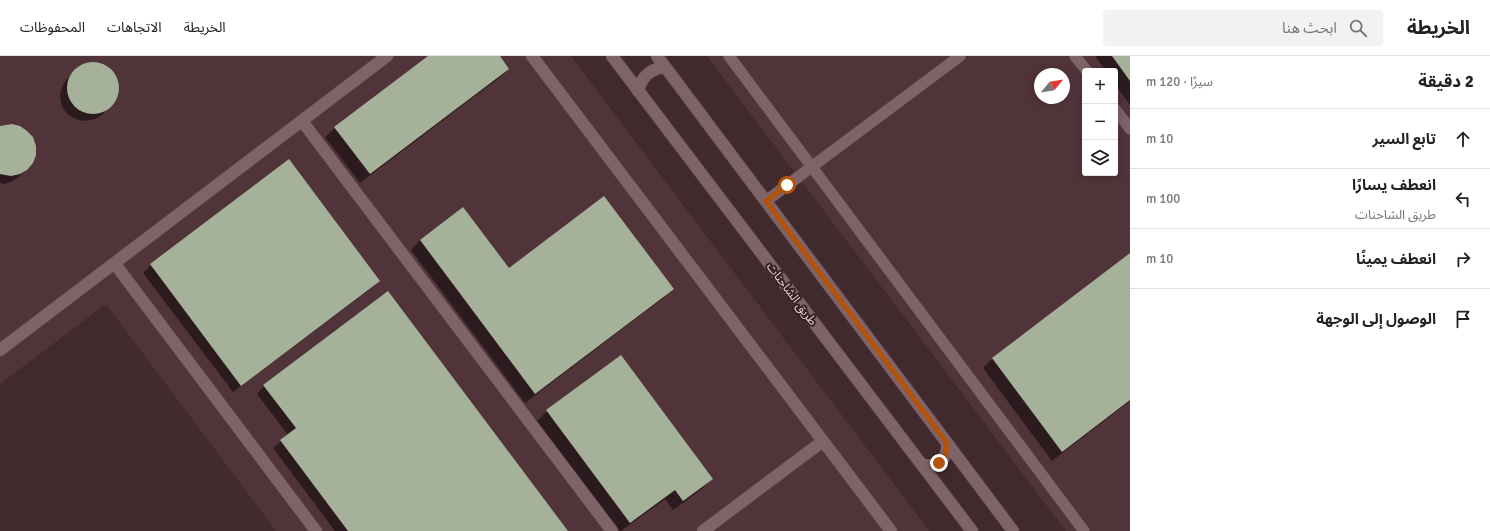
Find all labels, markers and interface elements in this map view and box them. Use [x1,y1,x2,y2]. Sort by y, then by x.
search box [1103,10,1383,46]
text: الخريطة [1407,16,1470,40]
icon: search [1347,17,1369,39]
text: المحفوظات [20,19,85,36]
text: الاتجاهات [107,19,162,36]
text: الخريطة [184,19,226,36]
text: ابحث هنا [1282,19,1337,37]
north arrow [1034,68,1070,104]
map controls [1082,68,1118,176]
button: + [1082,68,1118,104]
text: 2 دقيقة [1418,71,1474,92]
text: سيرًا · 120 m [1146,74,1213,90]
button: − [1082,104,1118,140]
icon: ahead [1452,128,1474,150]
text: تابع السير [1373,130,1436,148]
text: 10 m [1146,131,1173,147]
button: layers [1082,140,1118,176]
route start [778,176,796,194]
text: انعطف يسارًا [1352,176,1436,194]
icon: left [1452,188,1474,210]
text: 100 m [1146,191,1180,207]
text: طريق الشاحنات [1355,207,1436,223]
icon: right [1452,248,1474,270]
text: انعطف يمينًا [1356,250,1436,268]
text: 10 m [1146,251,1173,267]
street label: طريق الشاحنات [763,260,820,329]
icon: arrive [1452,308,1474,330]
text: الوصول إلى الوجهة [1316,310,1436,328]
route end [930,454,948,472]

